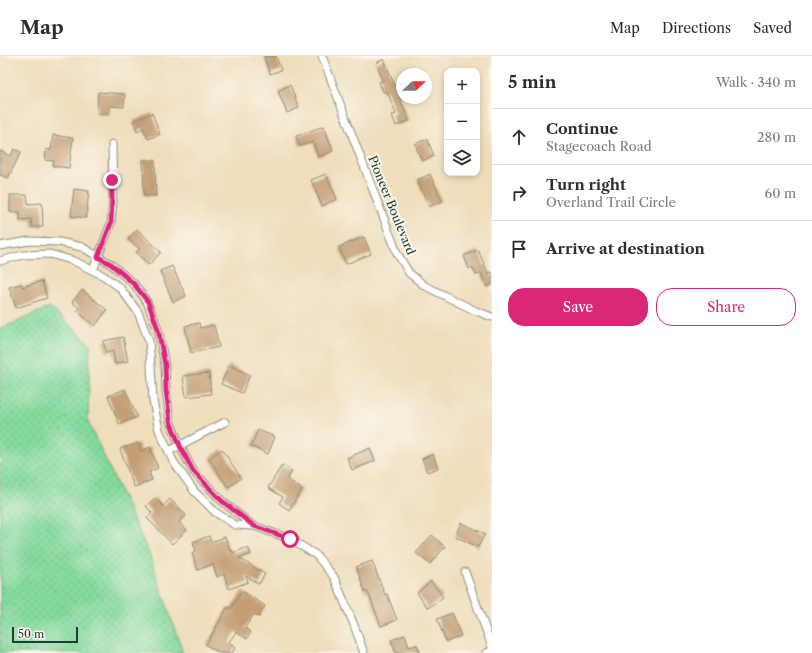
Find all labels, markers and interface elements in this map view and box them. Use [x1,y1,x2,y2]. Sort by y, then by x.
text: Map [20,16,64,39]
text: Map [610,19,640,37]
text: Directions [662,19,731,37]
text: Saved [753,19,792,37]
north arrow [396,68,432,104]
map controls [444,68,480,176]
button: + [444,68,480,104]
text: 5 min [508,72,556,92]
text: Walk · 340 m [716,74,796,90]
button: − [444,104,480,140]
text: Continue [546,119,618,138]
icon: ahead [508,126,530,148]
text: 280 m [757,129,796,145]
text: Stagecoach Road [546,138,652,154]
button: layers [444,140,480,176]
street label: Pioneer Boulevard [365,153,419,257]
route end [103,171,121,189]
text: Turn right [546,175,626,194]
icon: right [508,182,530,204]
text: 60 m [765,185,796,201]
text: Overland Trail Circle [546,194,676,210]
icon: arrive [508,238,530,260]
text: Arrive at destination [546,239,705,258]
button: Save [508,288,648,326]
button: Share [656,288,796,326]
route start [281,530,299,548]
scale bar [12,625,78,644]
text: 50 m [18,627,44,641]

